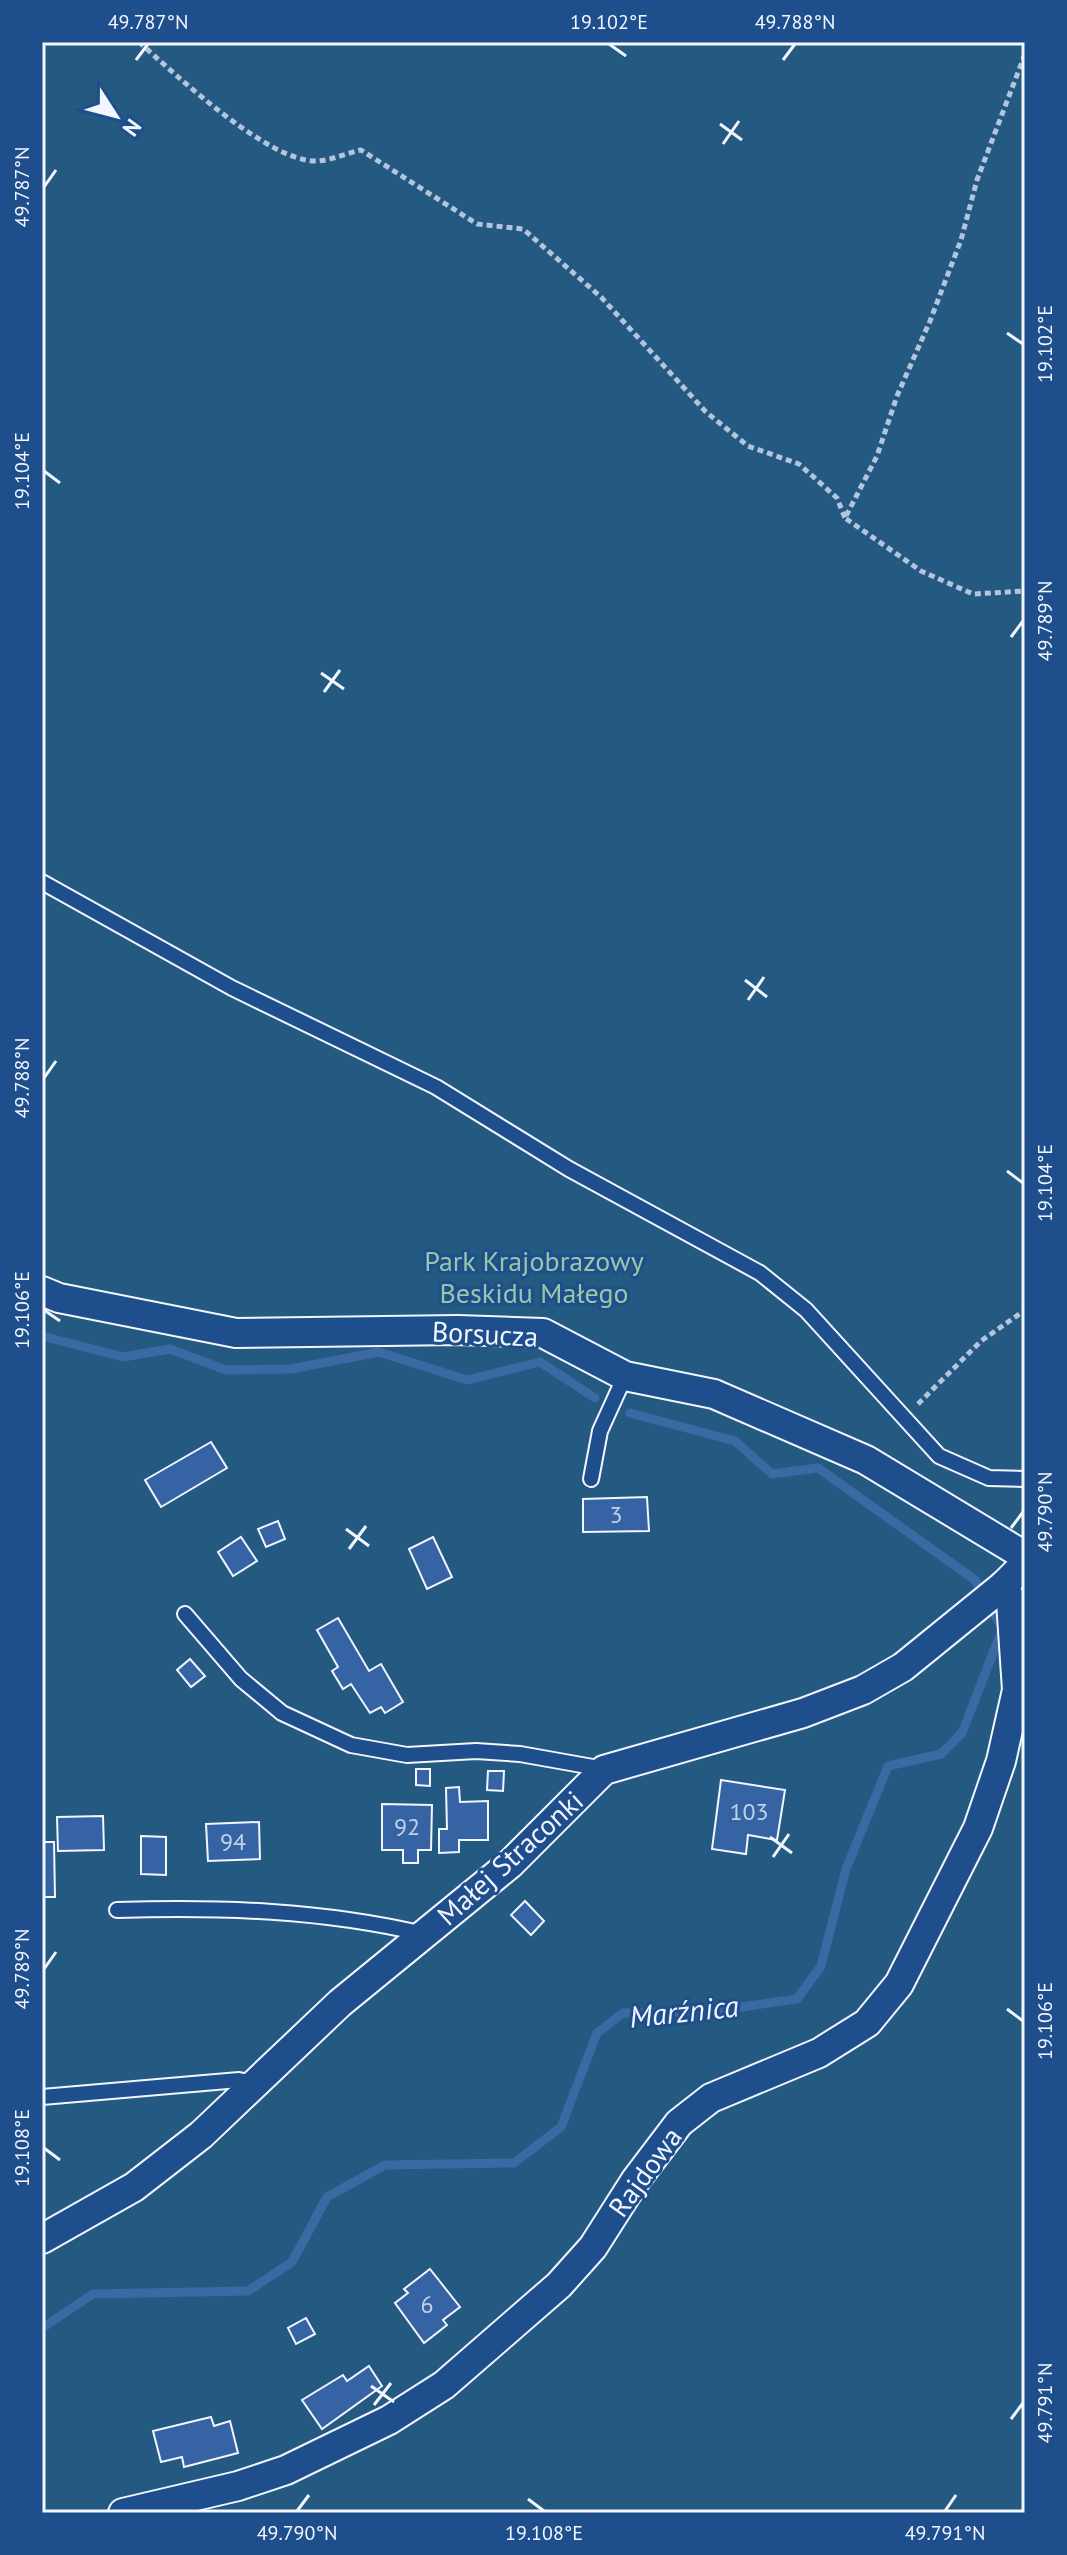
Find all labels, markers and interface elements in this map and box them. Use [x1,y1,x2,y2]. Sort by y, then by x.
text: 49.787°N [108,9,188,35]
text: 19.102°E [570,9,648,35]
text: 49.788°N [755,9,835,35]
north arrow [76,76,156,156]
text: N [117,114,148,142]
text: 49.787°N [9,147,35,227]
text: 19.102°E [1032,305,1058,383]
text: 19.104°E [9,432,35,510]
text: 49.789°N [1032,581,1058,661]
text: 49.788°N [9,1038,35,1118]
text: 19.104°E [1032,1144,1058,1222]
park label: Park Krajobrazowy Beskidu Małego [424,1242,644,1311]
text: 19.106°E [9,1271,35,1349]
street label: Borsucza [431,1312,539,1355]
text: 49.790°N [1032,1472,1058,1552]
house number: 3 [609,1499,623,1530]
street label: Małej Straconki [429,1782,591,1933]
house number: 103 [729,1796,769,1827]
house number: 92 [394,1811,420,1842]
house number: 94 [220,1826,246,1857]
text: 49.789°N [9,1929,35,2009]
text: 19.106°E [1032,1982,1058,2060]
water label: Marźnica [627,1985,741,2036]
text: 19.108°E [9,2109,35,2187]
street label: Rajdowa [600,2120,690,2224]
house number: 6 [420,2289,434,2320]
text: 49.791°N [1032,2363,1058,2443]
text: 49.790°N [257,2520,337,2546]
text: 19.108°E [505,2520,583,2546]
text: 49.791°N [905,2520,985,2546]

